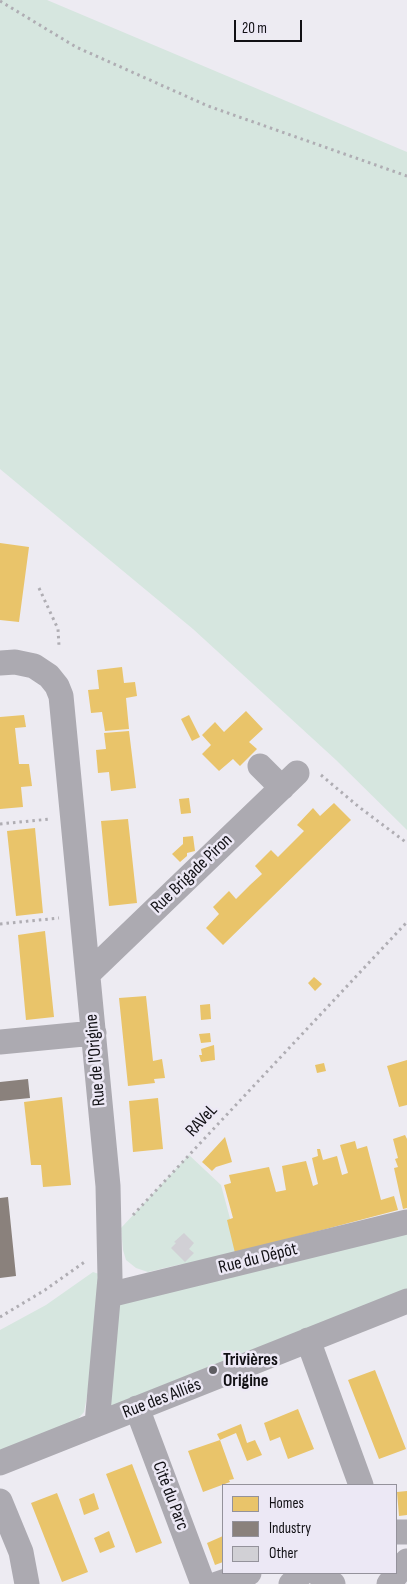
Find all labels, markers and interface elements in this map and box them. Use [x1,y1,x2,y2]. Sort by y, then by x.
scale bar [237,10,304,42]
text: 20 m [242,19,267,38]
street label: Rue Brigade Piron [147,830,237,918]
street label: Rue de l'Origine [81,1013,111,1107]
street label: RAVeL [182,1100,222,1142]
street label: Rue du Dépôt [216,1239,300,1279]
place label: Trivières Origine [223,1349,278,1392]
marker: Trivières Origine [207,1364,219,1376]
street label: Rue des Alliés [120,1374,204,1424]
street label: Cité du Parc [147,1459,193,1533]
legend [222,1484,397,1574]
text: Homes [269,1494,304,1513]
text: Industry [269,1519,311,1538]
text: Other [269,1544,298,1563]

